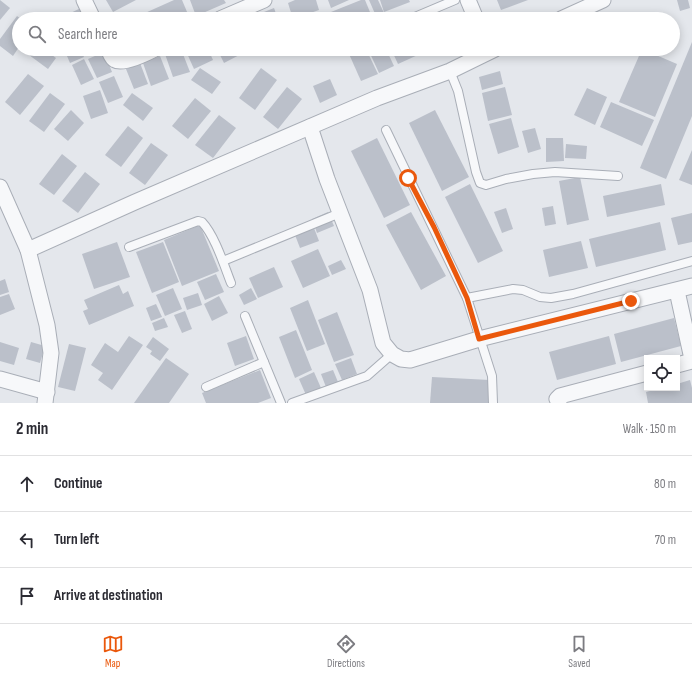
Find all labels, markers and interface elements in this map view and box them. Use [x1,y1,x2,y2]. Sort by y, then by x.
search box [12,12,680,56]
icon: search [26,23,48,45]
text: Search here [58,25,118,44]
route start [399,169,417,187]
route end [622,292,640,310]
map controls [644,355,680,391]
button: locate [644,355,680,391]
text: 2 min [16,419,48,439]
text: Walk · 150 m [623,421,676,437]
icon: ahead [16,473,38,495]
text: Continue [54,474,103,493]
text: 80 m [654,476,676,492]
icon: left [16,529,38,551]
text: Turn left [54,530,99,549]
text: 70 m [655,532,676,548]
icon: arrive [16,585,38,607]
text: Arrive at destination [54,586,163,605]
tab: Map [102,633,124,670]
tab: Directions [327,633,365,670]
tab: Saved [568,633,590,670]

